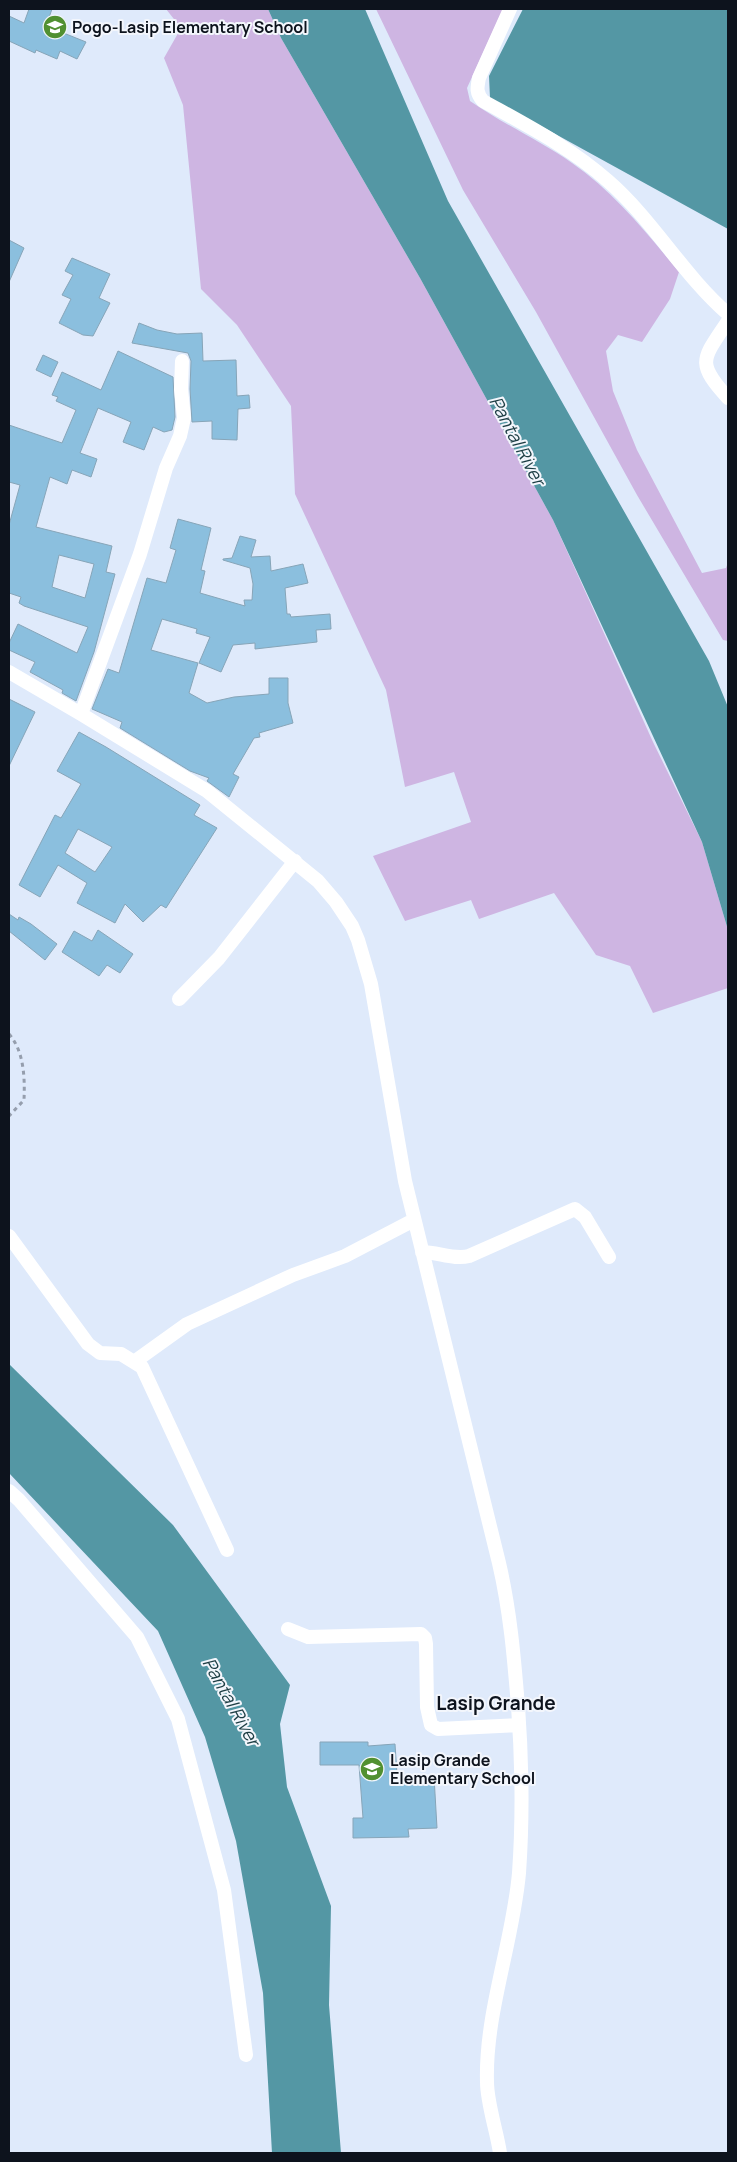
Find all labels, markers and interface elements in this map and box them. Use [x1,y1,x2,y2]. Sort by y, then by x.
school or university icon: Pogo-Lasip Elementary School [42,14,68,40]
place label: Pogo-Lasip Elementary School [72,16,308,38]
water label: Pantal River [484,392,553,491]
water label: Pantal River [198,1653,267,1752]
district label: Lasip Grande [436,1690,556,1716]
place label: Lasip Grande Elementary School [390,1749,535,1789]
school or university icon: Lasip Grande Elementary School [359,1756,385,1782]

